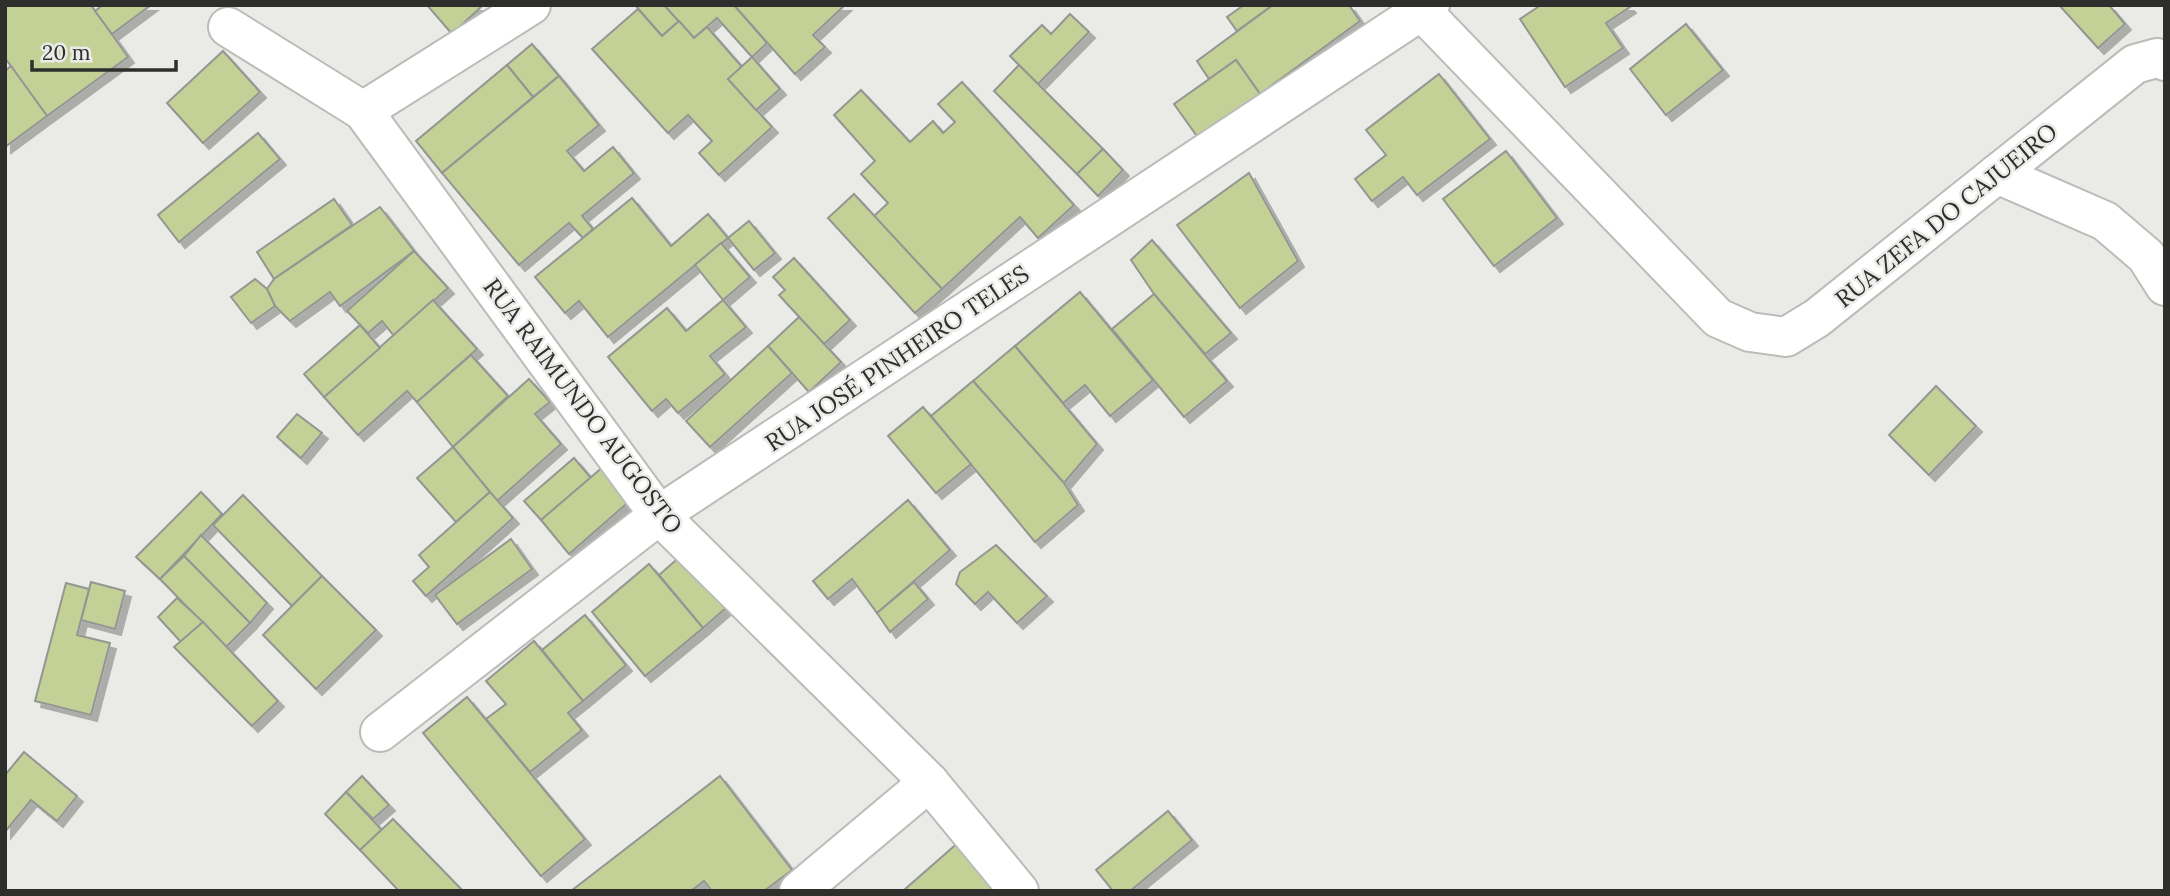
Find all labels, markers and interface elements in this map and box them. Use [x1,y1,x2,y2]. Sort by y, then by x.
scale bar [32,28,175,72]
text: 20 m [42,39,91,66]
street label: RUA ZEFA DO CAJUEIRO [1829,116,2063,314]
street label: RUA JOSÉ PINHEIRO TELES [759,258,1035,458]
street label: RUA RAIMUNDO AUGOSTO [477,272,689,540]

